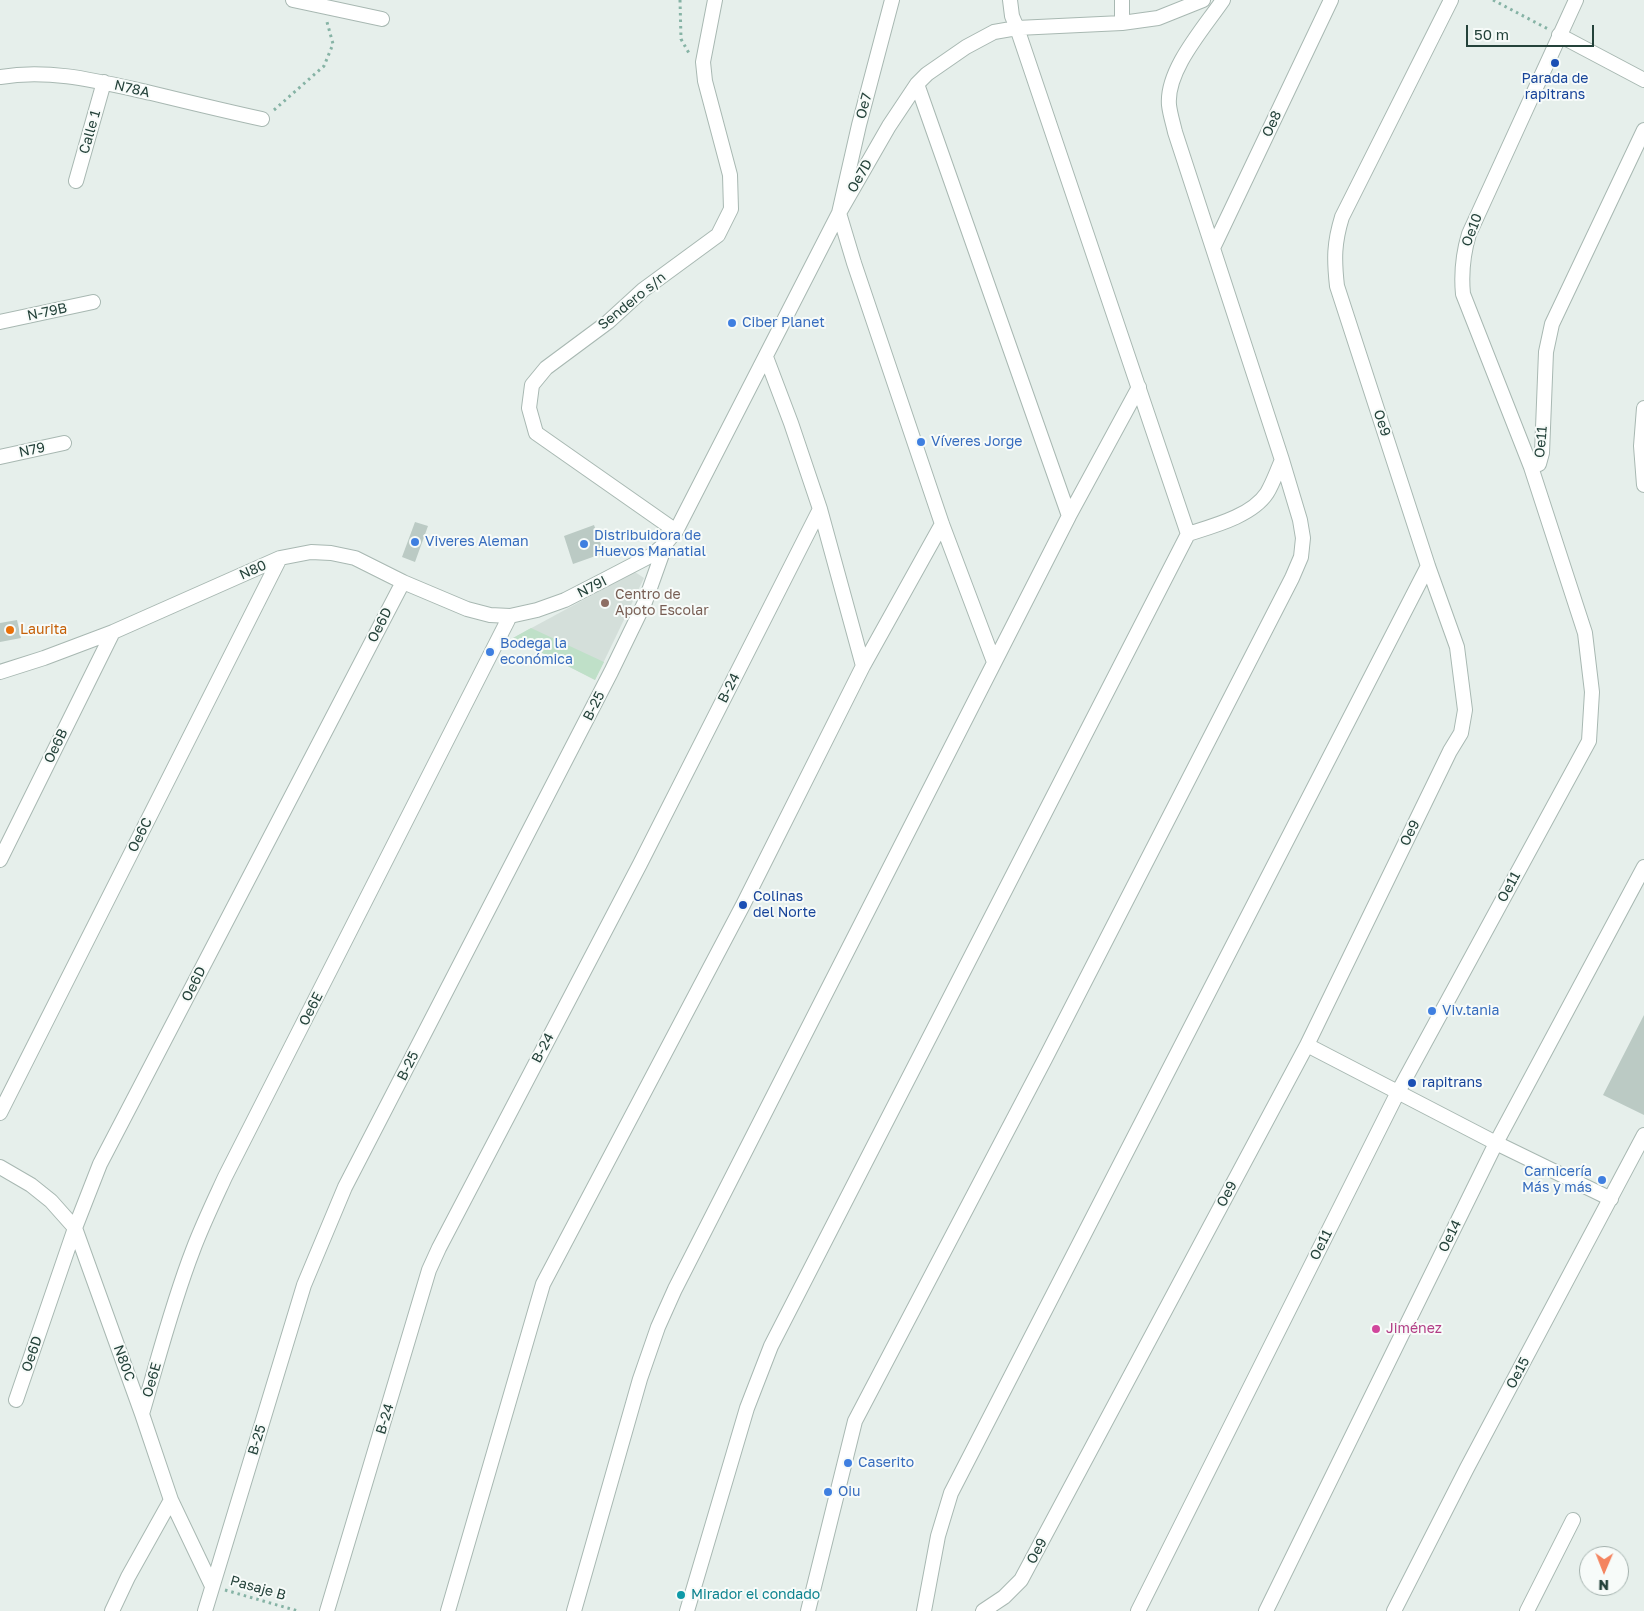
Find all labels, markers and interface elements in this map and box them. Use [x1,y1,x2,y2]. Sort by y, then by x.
scale bar [1469,15,1596,47]
text: 50 m [1474,25,1509,43]
marker: Parada de rapitrans [1549,57,1561,69]
place label: Parada de rapitrans [1522,71,1588,104]
street label: N78A [113,77,151,101]
street label: Oe7 [853,91,875,121]
street label: Calle 1 [76,108,104,156]
street label: Oe8 [1259,108,1285,140]
street label: Oe7D [844,156,876,196]
street label: Oe10 [1458,211,1486,249]
street label: Sendero s/n [595,269,669,333]
street label: N-79B [25,300,69,324]
place label: Ciber Planet [742,315,825,331]
marker: Ciber Planet [726,317,738,329]
street label: Oe9 [1370,408,1394,438]
street label: Oe11 [1531,425,1551,459]
place label: Víveres Jorge [931,434,1022,450]
marker: Víveres Jorge [915,436,927,448]
street label: N79 [17,439,47,461]
place label: Distribuidora de Huevos Manatial [594,528,706,560]
place label: Viveres Aleman [425,534,529,550]
marker: Viveres Aleman [409,536,421,548]
marker: Distribuidora de Huevos Manatial [578,538,590,550]
street label: N80 [237,557,269,583]
street label: N79I [574,572,610,602]
place label: Centro de Apoto Escolar [615,587,709,620]
marker: Centro de Apoto Escolar [599,597,611,609]
street label: Oe6D [364,605,396,645]
place label: Laurita [20,622,67,638]
marker: Laurita [4,624,16,636]
place label: Bodega la económica [500,636,573,669]
marker: Bodega la económica [484,646,496,658]
street label: B-24 [714,670,744,706]
street label: B-25 [579,688,609,724]
street label: Oe6B [40,726,72,766]
street label: Oe6C [124,815,156,855]
street label: Oe9 [1397,817,1423,849]
street label: Oe11 [1494,869,1524,905]
place label: Colinas del Norte [753,889,816,922]
marker: Colinas del Norte [737,899,749,911]
street label: Oe6D [178,964,210,1004]
street label: Oe6E [295,989,327,1029]
place label: Viv.tania [1442,1003,1499,1019]
marker: Viv.tania [1426,1005,1438,1017]
street label: B-24 [528,1030,558,1066]
street label: B-25 [393,1048,423,1084]
place label: rapitrans [1422,1075,1482,1091]
marker: rapitrans [1406,1077,1418,1089]
place label: Carnicería Más y más [1522,1164,1592,1196]
marker: Carnicería Más y más [1596,1174,1608,1186]
street label: Oe9 [1213,1178,1241,1210]
street label: Oe14 [1435,1217,1465,1255]
street label: Oe11 [1306,1227,1336,1263]
place label: Jiménez [1386,1321,1442,1337]
marker: Jiménez [1370,1323,1382,1335]
street label: Oe6D [18,1334,46,1374]
street label: N80C [110,1343,138,1383]
street label: Oe15 [1503,1354,1533,1392]
street label: Oe6E [139,1361,165,1399]
street label: B-24 [372,1402,398,1436]
street label: B-25 [244,1423,270,1457]
place label: Caserito [858,1455,914,1471]
marker: Caserito [842,1457,854,1469]
place label: Oiu [838,1484,861,1500]
marker: Oiu [822,1486,834,1498]
street label: Oe9 [1023,1535,1051,1567]
north arrow [1579,1546,1629,1596]
street label: Pasaje B [228,1572,288,1604]
text: N [1598,1577,1609,1594]
place label: Mirador el condado [691,1587,820,1603]
marker: Mirador el condado [675,1589,687,1601]

